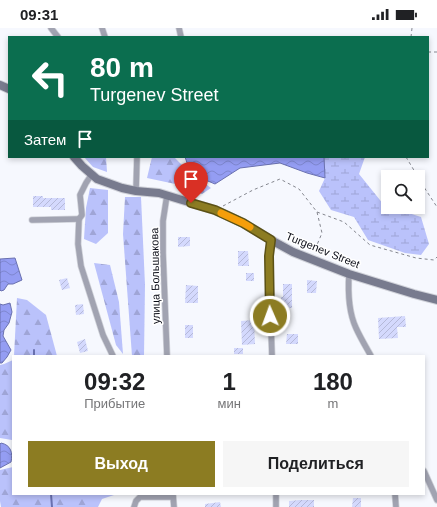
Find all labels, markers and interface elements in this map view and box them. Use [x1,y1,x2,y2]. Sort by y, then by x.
text: 09:31 [20,6,58,23]
icon: left [24,52,76,104]
text: 80 m [90,52,154,83]
text: Turgenev Street [90,85,218,105]
icon: arrive [74,128,96,150]
text: Затем [24,131,66,148]
pin [174,162,208,203]
icon: arrive [180,168,202,190]
map controls [381,170,425,214]
button: search [381,170,425,214]
street label: улица Большакова [148,227,162,324]
street label: Turgenev Street [284,230,362,270]
position arrow [249,295,291,337]
text: 09:32 [84,368,145,395]
text: 1 [222,368,236,395]
text: 180 [313,368,353,395]
text: Прибытие [84,396,145,411]
text: мин [217,396,241,411]
text: m [327,396,338,411]
button: Выход [28,441,215,487]
button: Поделиться [223,441,409,487]

